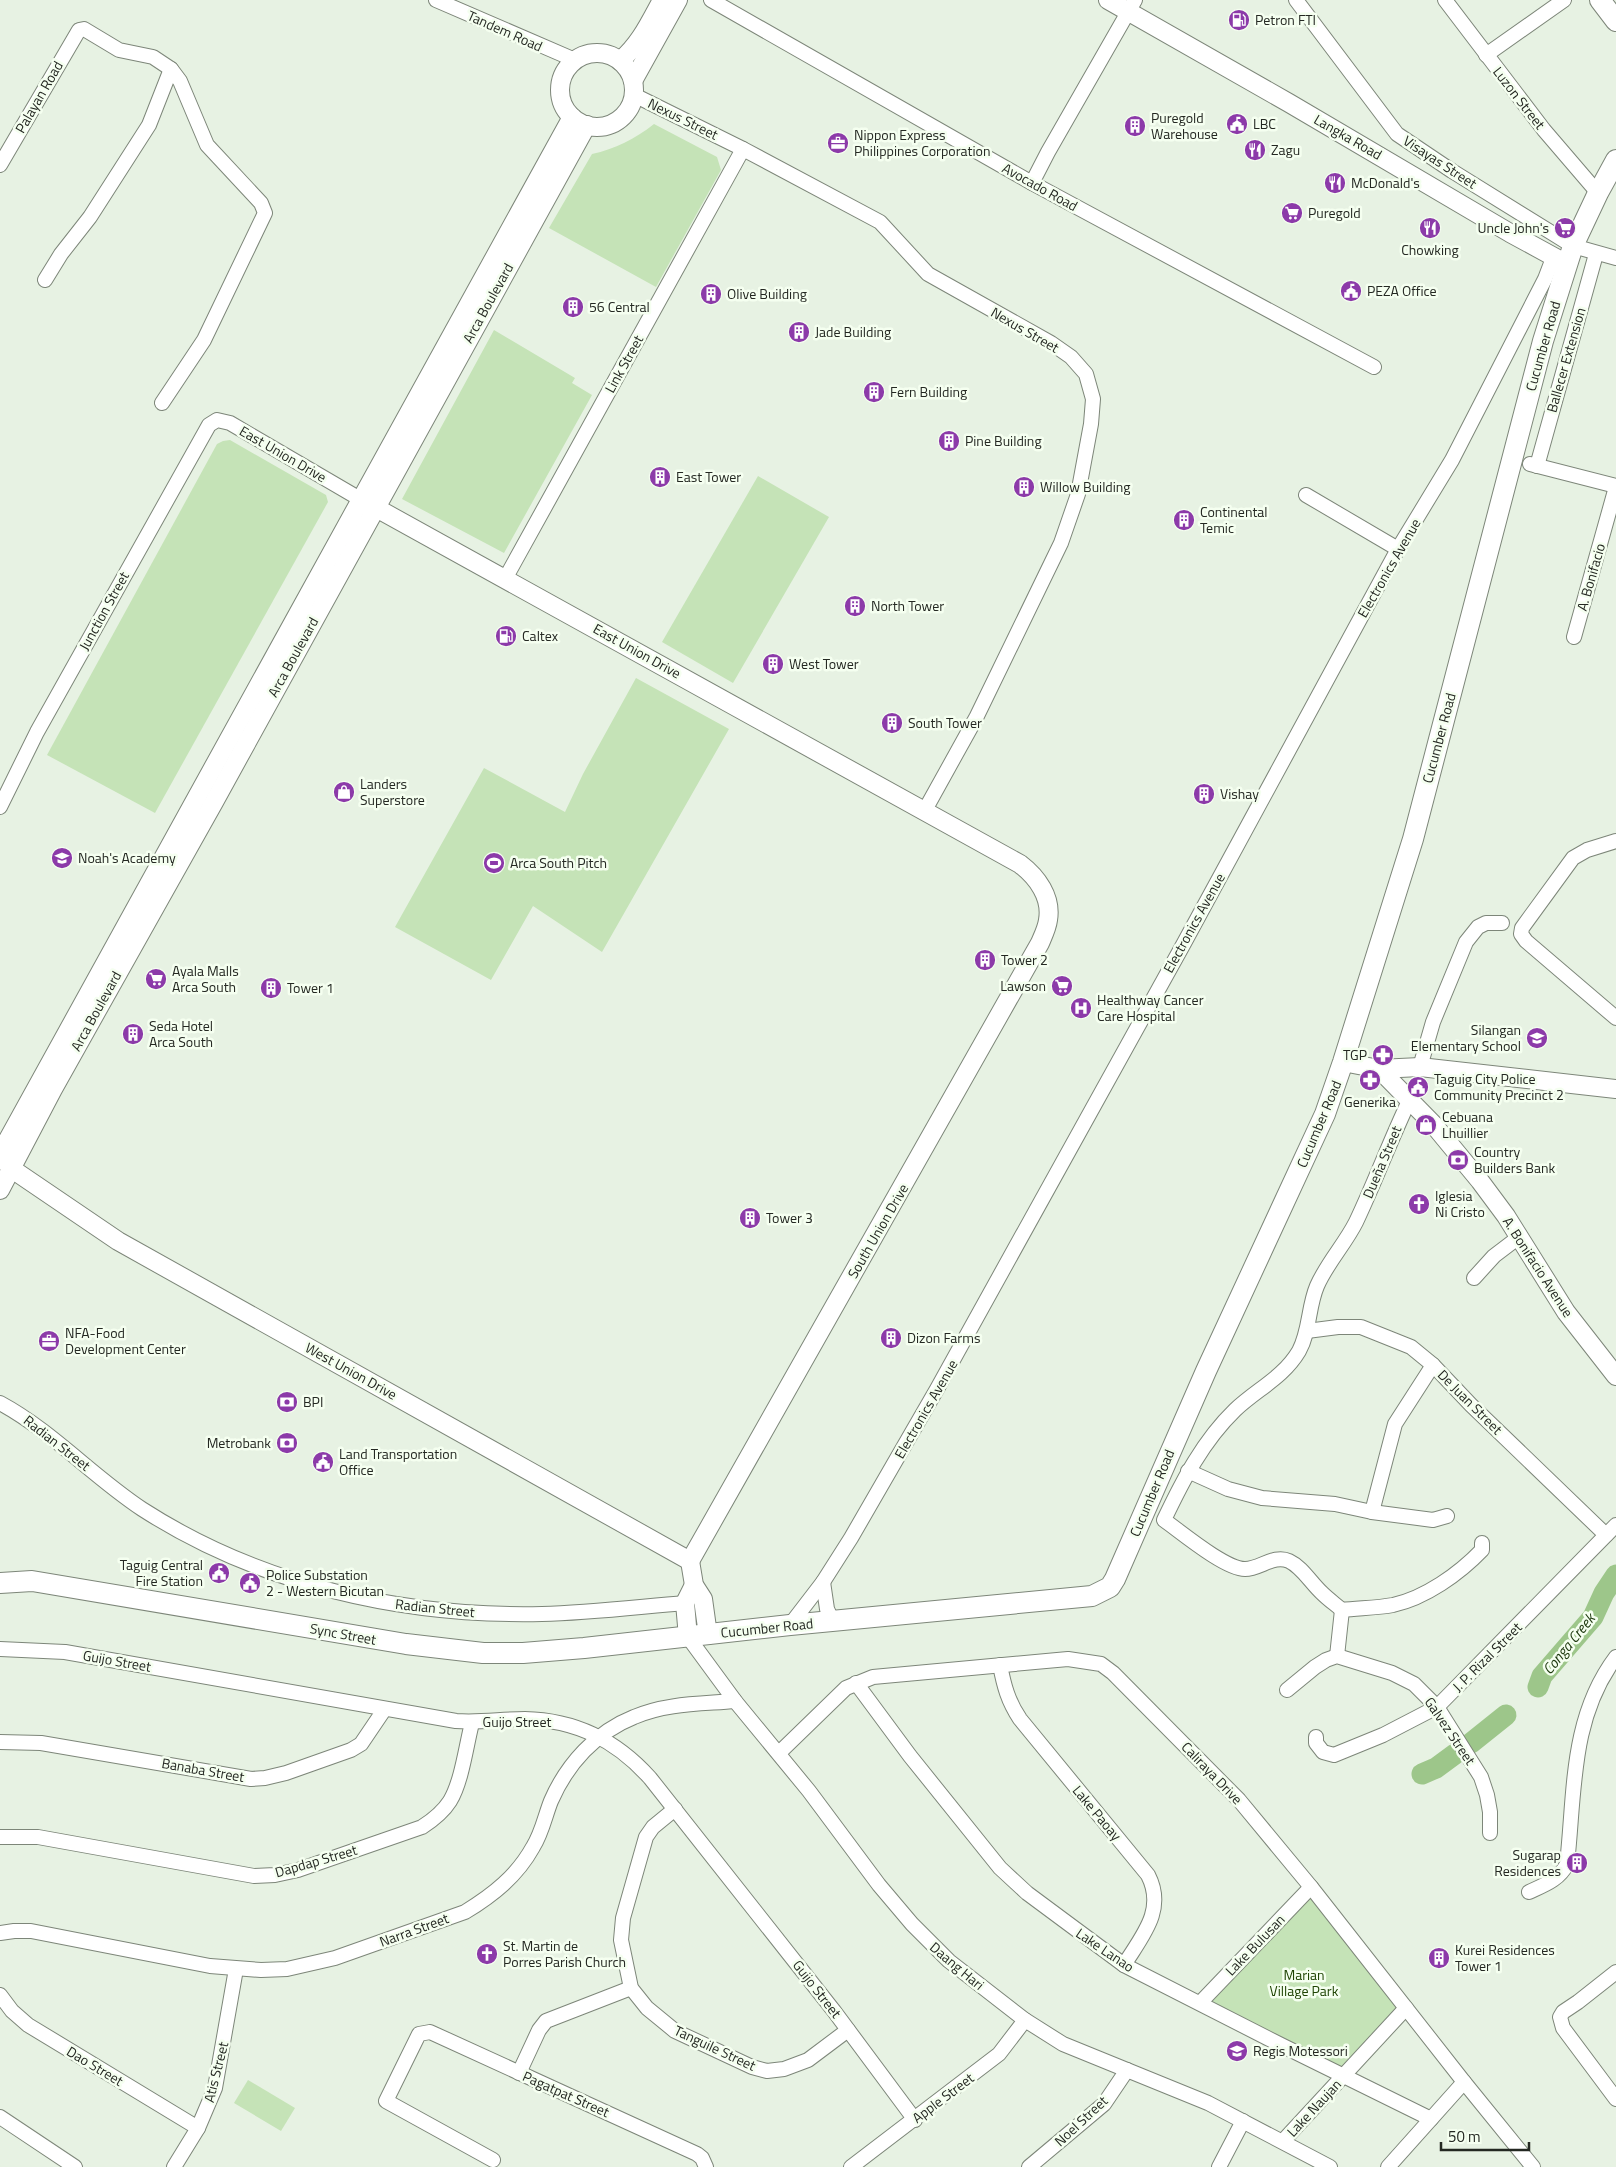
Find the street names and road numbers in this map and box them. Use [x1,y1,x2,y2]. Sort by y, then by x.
street label: Tandem Road [464,5,546,56]
street label: Palayan Road [9,57,68,137]
street label: Luzon Street [1488,62,1551,134]
street label: Nexus Street [645,92,722,145]
street label: Langka Road [1310,109,1386,165]
street label: Visayas Street [1399,130,1481,193]
street label: Avocado Road [999,157,1082,216]
street label: Arca Boulevard [457,259,518,347]
street label: Cucumber Road [1520,298,1565,393]
street label: Nexus Street [987,302,1063,358]
street label: Ballecer Extension [1541,305,1591,415]
street label: Link Street [599,331,648,396]
street label: East Union Drive [236,420,331,487]
street label: Electronics Avenue [1352,514,1425,621]
street label: A. Bonifacio [1571,541,1610,613]
street label: Junction Street [73,567,134,654]
street label: Arca Boulevard [262,613,323,701]
street label: East Union Drive [590,618,685,683]
street label: Cucumber Road [1416,690,1461,785]
street label: Electronics Avenue [1157,869,1230,976]
street label: Arca Boulevard [65,967,126,1055]
street label: Cucumber Road [1291,1077,1346,1171]
street label: Dueña Street [1357,1122,1406,1201]
street label: South Union Drive [842,1180,913,1282]
street label: A. Bonifacio Avenue [1498,1212,1579,1321]
street label: West Union Drive [302,1337,401,1404]
street label: Electronics Avenue [889,1355,962,1462]
street label: De Juan Street [1433,1364,1508,1439]
street label: Radian Street [19,1410,95,1475]
street label: Cucumber Road [1124,1446,1179,1540]
street label: Radian Street [394,1593,476,1622]
street label: Cucumber Road [720,1612,814,1643]
street label: Sync Street [308,1617,378,1650]
street label: J. P. Rizal Street [1447,1617,1526,1696]
street label: Guijo Street [81,1644,153,1677]
street label: Galvez Street [1420,1692,1481,1769]
street label: Guijo Street [483,1711,551,1732]
street label: Caliraya Drive [1177,1737,1248,1809]
street label: Banaba Street [160,1752,246,1787]
street label: Lake Paoay [1068,1780,1127,1845]
street label: Dapdap Street [272,1839,359,1882]
street label: Narra Street [376,1907,451,1952]
street label: Lake Bulusan [1220,1909,1289,1980]
street label: Lake Lanao [1072,1922,1139,1977]
street label: Daang Hari [926,1937,989,1995]
street label: Guijo Street [788,1955,847,2022]
street label: Tanguile Street [671,2019,760,2076]
street label: Atis Street [198,2039,233,2104]
street label: Dao Street [63,2040,128,2091]
street label: Pagatpat Street [520,2065,613,2122]
street label: Apple Street [907,2067,978,2128]
street label: Lake Naujan [1281,2074,1346,2141]
street label: Noel Street [1049,2090,1112,2151]

